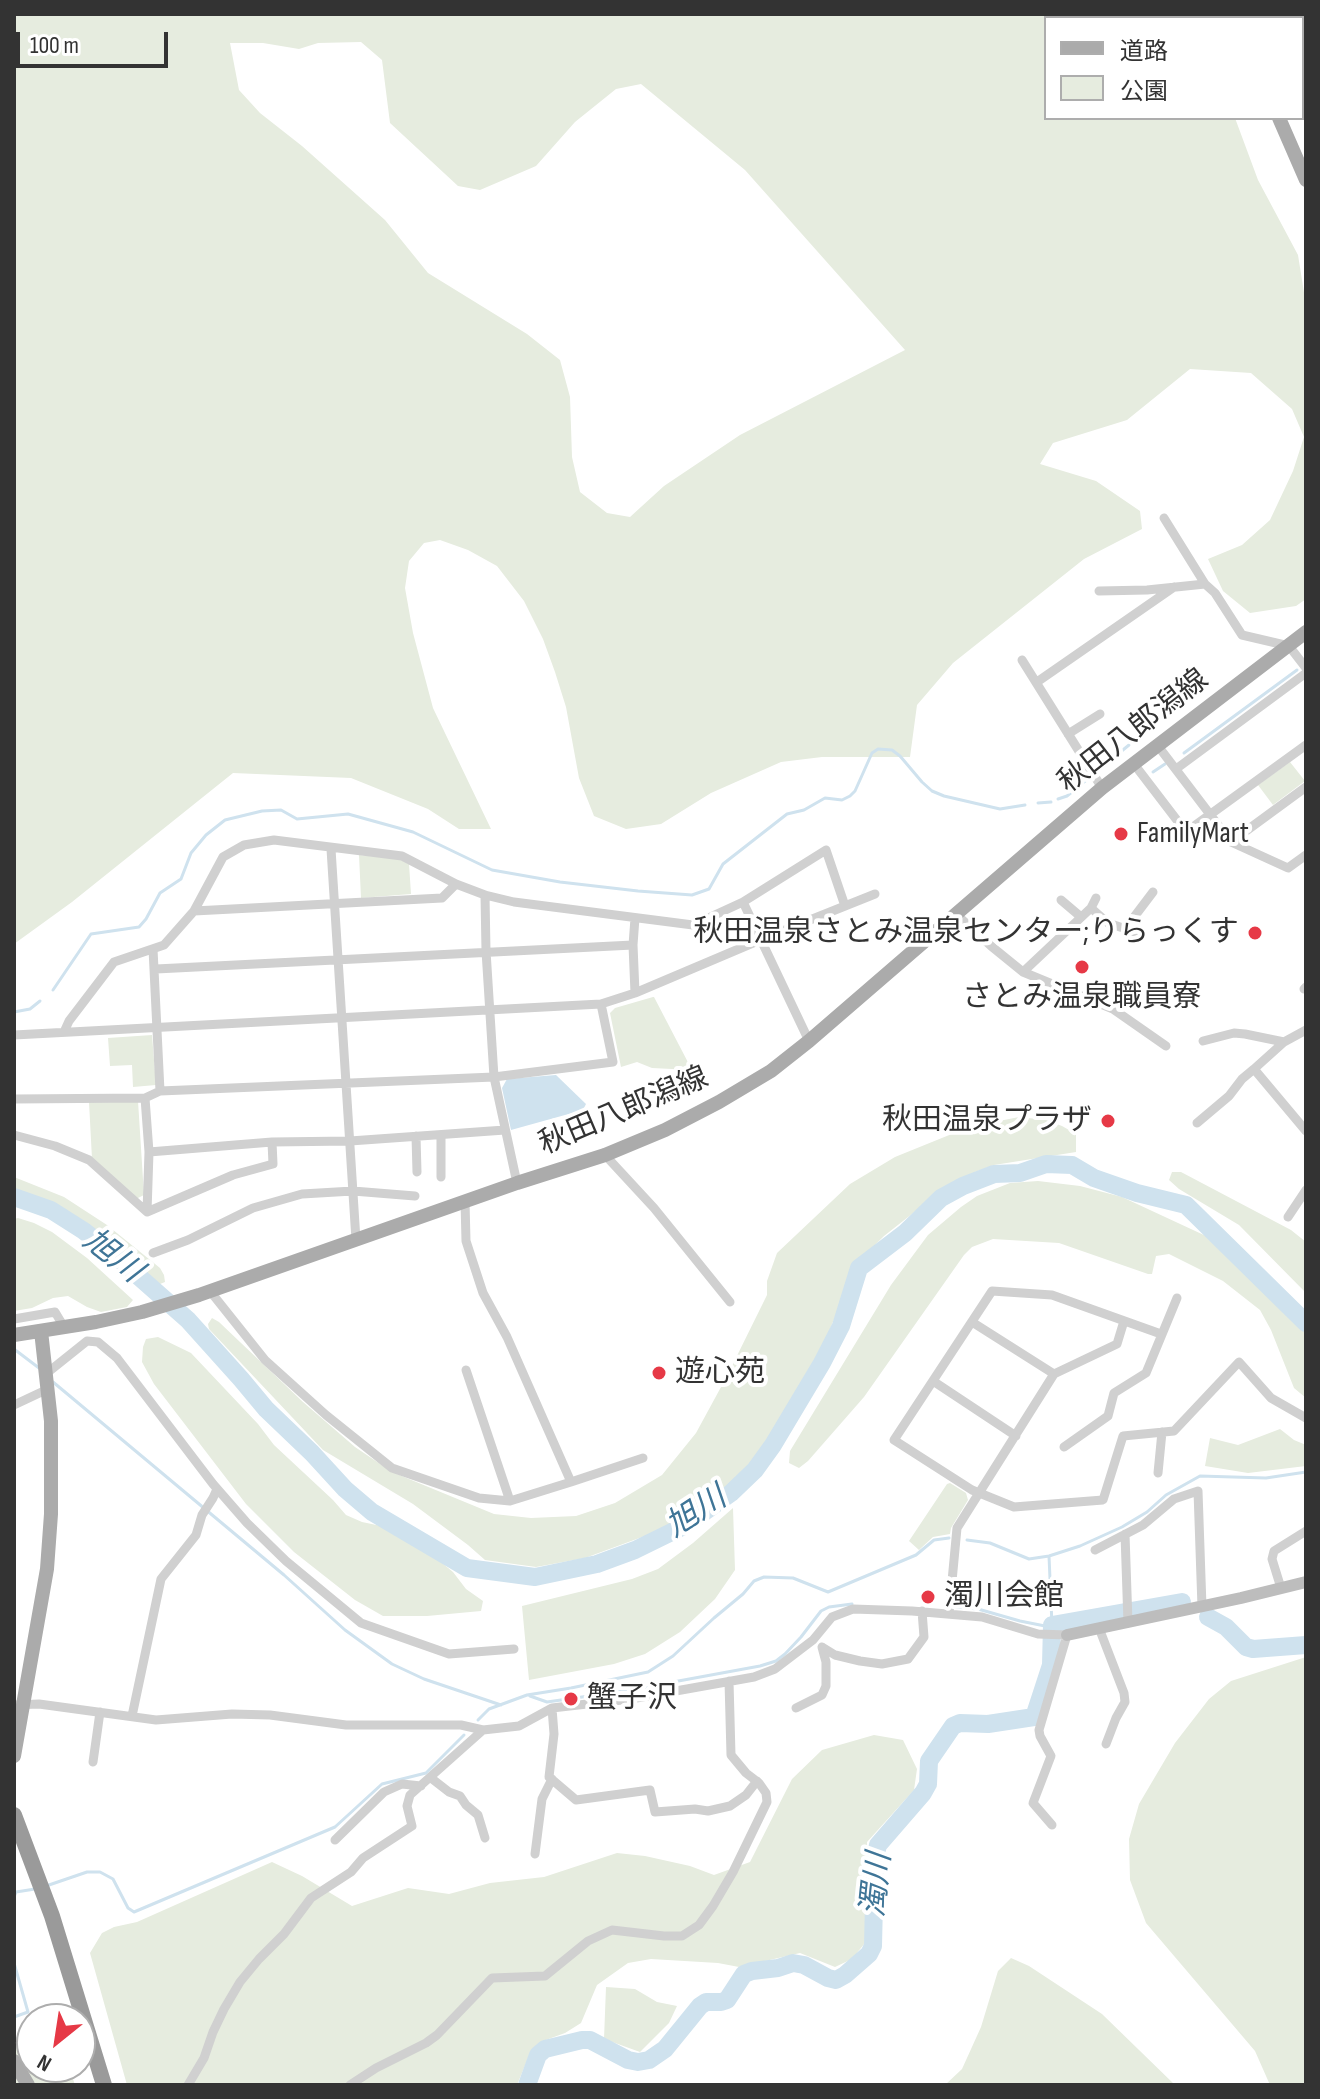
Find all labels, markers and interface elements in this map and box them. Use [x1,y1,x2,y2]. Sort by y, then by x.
scale bar [20,16,172,66]
legend [1044,16,1304,120]
text: 100 m [30,31,79,60]
text: 道路 [1120,37,1168,66]
text: 公園 [1120,77,1168,106]
street label: 秋田八郎潟線 [1052,662,1216,802]
place label: FamilyMart [1137,816,1249,852]
marker: FamilyMart [1112,825,1130,843]
place label: 秋田温泉さとみ温泉センター;りらっくす [693,915,1239,951]
marker: 秋田温泉さとみ温泉センター;りらっくす [1246,924,1264,942]
marker: さとみ温泉職員寮 [1073,958,1091,976]
place label: さとみ温泉職員寮 [962,980,1202,1016]
street label: 秋田八郎潟線 [534,1060,714,1164]
place label: 秋田温泉プラザ [882,1103,1092,1139]
marker: 秋田温泉プラザ [1099,1112,1117,1130]
water label: 旭川 [75,1222,149,1292]
place label: 遊心苑 [675,1355,765,1391]
marker: 遊心苑 [650,1364,668,1382]
water label: 旭川 [660,1479,734,1547]
place label: 濁川会館 [944,1579,1064,1615]
marker: 濁川会館 [919,1588,937,1606]
place label: 蟹子沢 [587,1681,677,1717]
marker: 蟹子沢 [562,1690,580,1708]
water label: 濁川 [856,1851,900,1919]
north arrow [16,2003,96,2083]
text: N [33,2048,57,2077]

